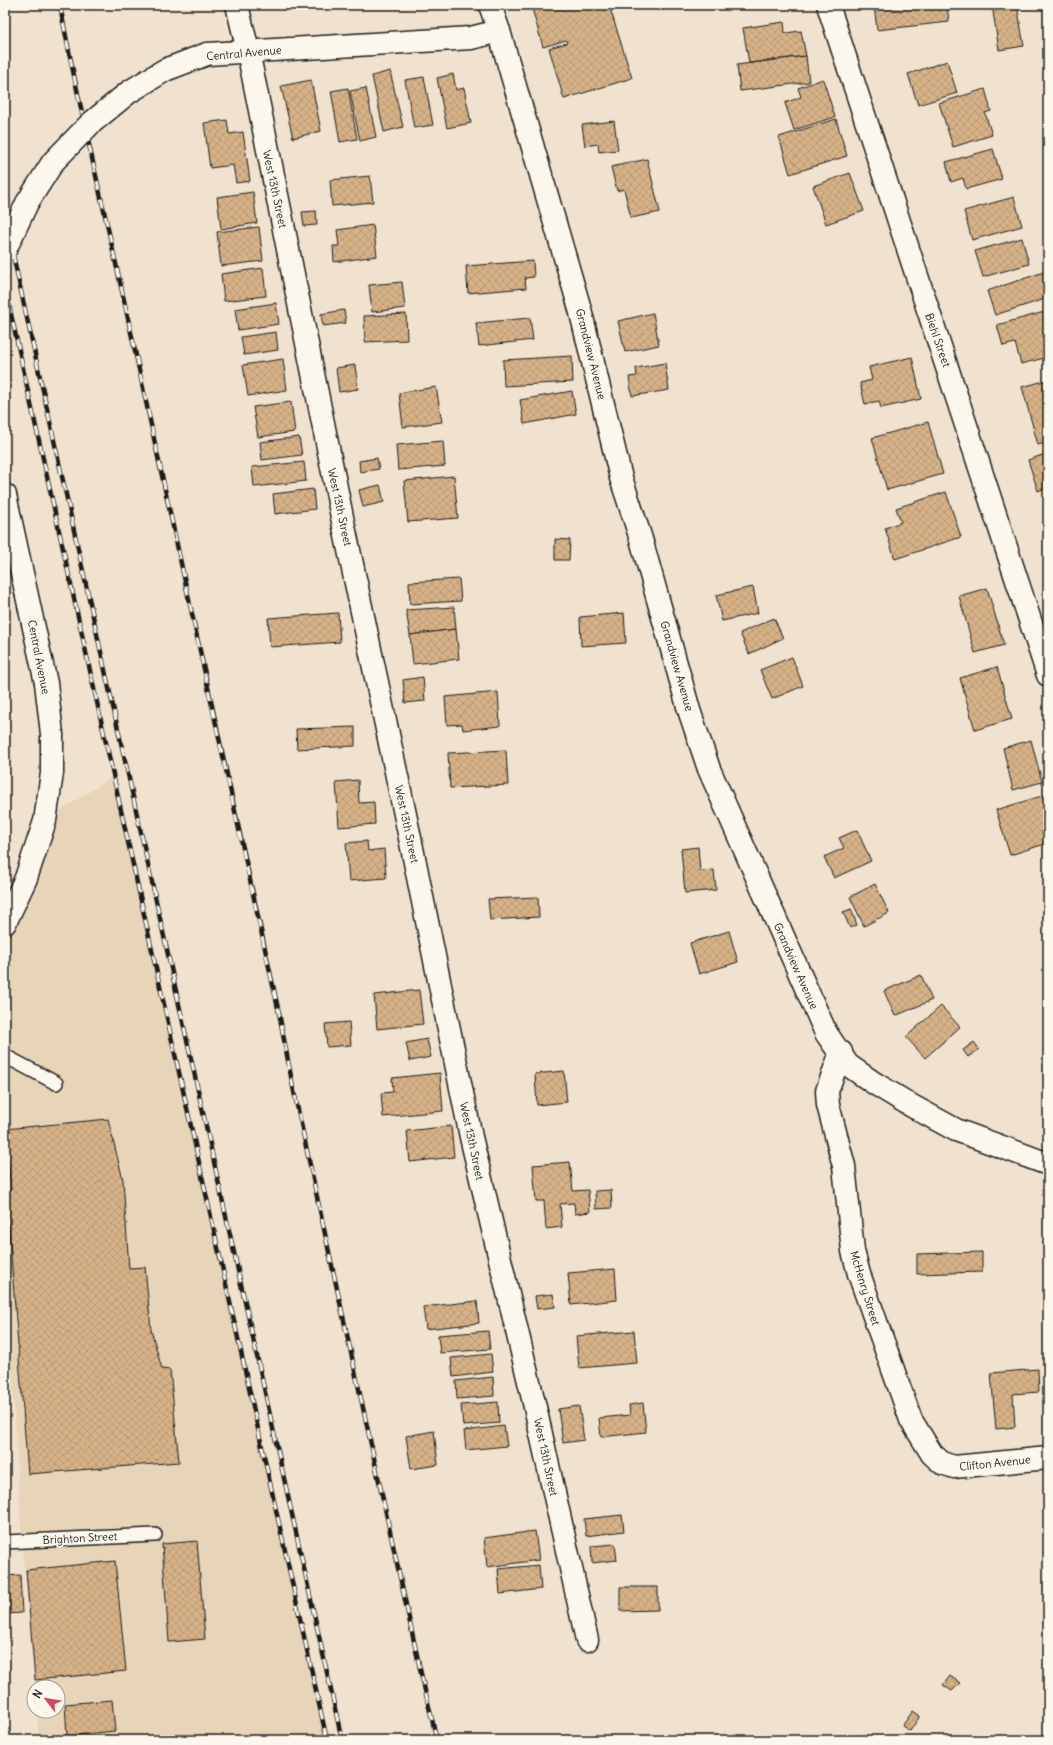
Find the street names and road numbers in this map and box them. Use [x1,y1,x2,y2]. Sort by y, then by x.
street label: Central Avenue [206,43,282,63]
street label: West 13th Street [260,149,290,230]
street label: Grandview Avenue [573,307,609,401]
street label: Biehl Street [922,311,954,369]
street label: West 13th Street [325,467,355,548]
street label: Central Avenue [25,619,53,695]
street label: Grandview Avenue [657,619,697,713]
street label: West 13th Street [392,784,422,865]
street label: Grandview Avenue [771,921,821,1012]
street label: West 13th Street [457,1101,487,1182]
street label: McHenry Street [847,1249,883,1327]
street label: West 13th Street [531,1417,561,1498]
street label: Clifton Avenue [959,1452,1031,1474]
street label: Brighton Street [42,1529,118,1547]

